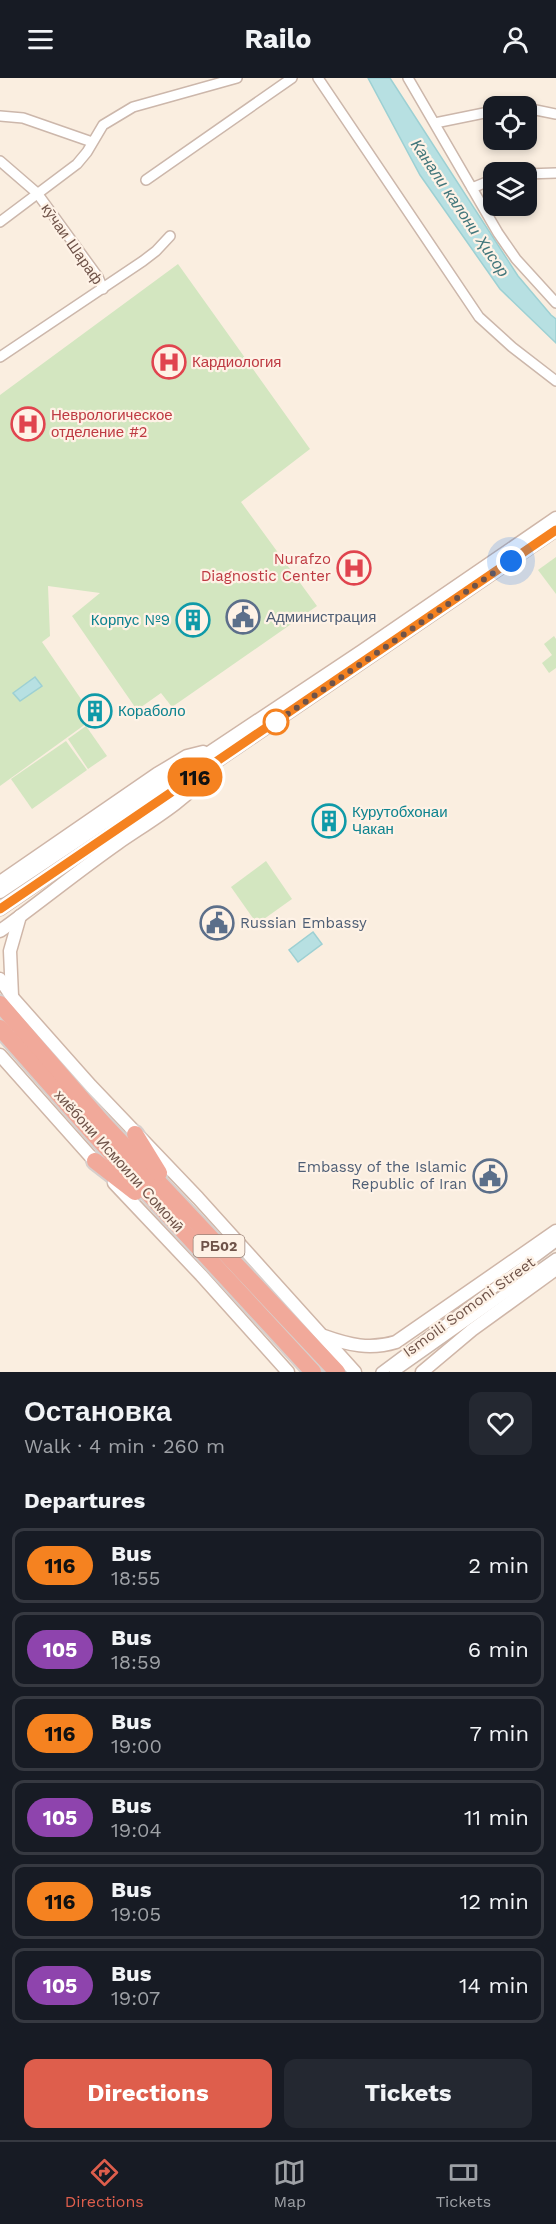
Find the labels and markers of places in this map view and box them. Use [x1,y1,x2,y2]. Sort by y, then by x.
hospital icon: Кардиология [151,344,187,380]
place label: Кардиология [192,353,281,371]
hospital icon: Неврологическое отделение #2 [10,406,46,442]
place label: Неврологическое отделение #2 [51,406,173,441]
place label: Nurafzo Diagnostic Center [201,550,331,585]
hospital icon: Nurafzo Diagnostic Center [336,550,372,586]
public building icon: Администрация [225,599,261,635]
building icon: Корпус №9 [175,602,211,638]
place label: Администрация [266,608,376,626]
place label: Корпус №9 [91,611,170,629]
building icon: Кораболо [77,693,113,729]
place label: Кораболо [118,702,186,720]
unlabelled marker [263,709,289,735]
building icon: Курутобхонаи Чакан [311,803,347,839]
place label: Курутобхонаи Чакан [352,803,448,838]
public building icon: Russian Embassy [199,905,235,941]
place label: Russian Embassy [240,914,367,932]
place label: Embassy of the Islamic Republic of Iran [297,1158,467,1193]
public building icon: Embassy of the Islamic Republic of Iran [472,1158,508,1194]

